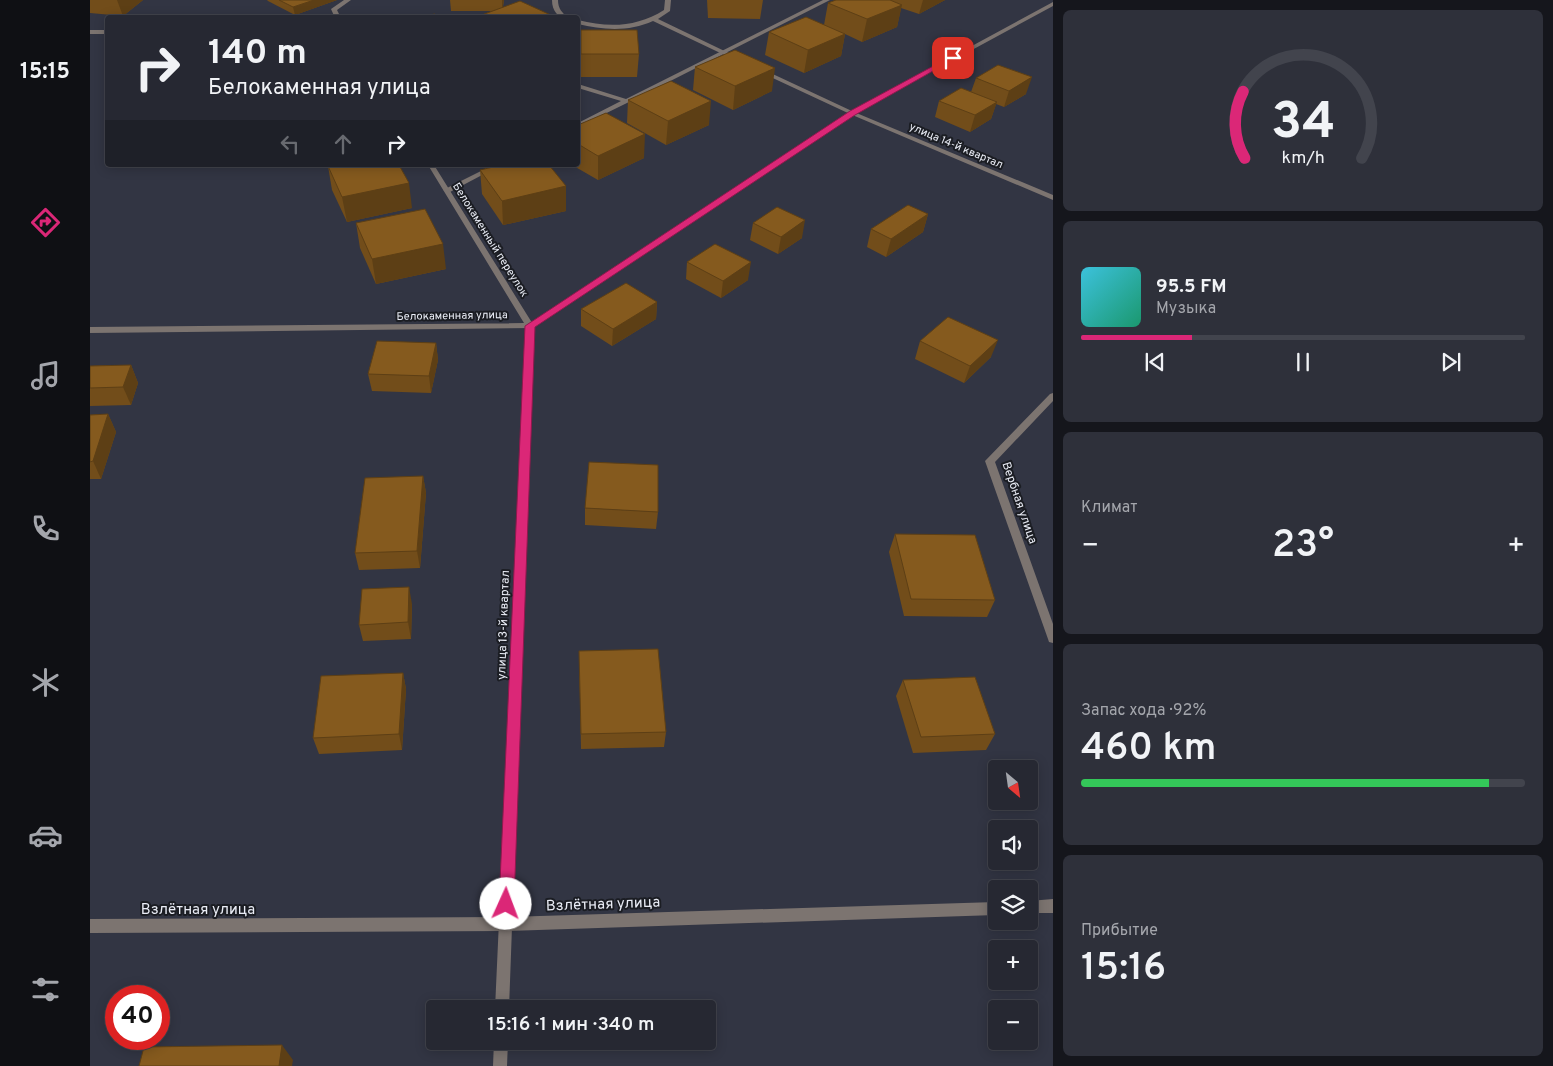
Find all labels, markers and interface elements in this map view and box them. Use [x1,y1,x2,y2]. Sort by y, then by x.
text: 140 m [208,32,307,76]
icon: right [125,35,190,100]
pin [932,37,974,79]
icon: arrive [939,44,967,72]
text: 15:15 [20,59,70,86]
text: Белокаменная улица [208,75,430,102]
text: 34 [1271,91,1335,157]
street label: улица 14-й квартал [907,120,1005,172]
icon: left [276,130,304,158]
icon: ahead [329,130,357,158]
icon: right [382,130,410,158]
text: km/h [1281,147,1325,170]
street label: Белокаменный переулок [449,180,531,300]
icon: directions [28,205,63,240]
text: 95.5 FM [1156,275,1227,299]
text: Музыка [1156,299,1216,319]
street label: Белокаменная улица [396,308,508,324]
icon: previous [1141,348,1169,376]
icon: pause [1289,348,1317,376]
icon: next [1437,348,1465,376]
icon: music [28,358,63,393]
street label: Вербная улица [997,460,1041,546]
text: Климат [1081,498,1138,518]
icon: phone [28,511,63,546]
text: 23° [1272,522,1334,571]
text: − [1081,529,1099,565]
text: + [1507,529,1525,565]
street label: улица 13-й квартал [494,570,514,680]
icon: climate [28,665,63,700]
text: Запас хода · 92% [1081,701,1206,721]
text: 460 km [1081,725,1216,774]
north arrow [988,760,1038,810]
map controls [988,760,1038,1050]
icon: car [28,818,63,853]
button: sound [988,820,1038,870]
position arrow [479,877,531,929]
button: layers [988,880,1038,930]
street label: Взлётная улица [546,894,660,916]
street label: Взлётная улица [141,901,255,920]
text: Прибытие [1081,921,1158,941]
button: + [988,940,1038,990]
text: 15:16 [1081,945,1166,994]
icon: filters [28,972,63,1007]
speed limit sign: 40 [105,985,170,1050]
button: − [988,1000,1038,1050]
text: 15:16 · 1 мин · 340 m [488,1013,654,1037]

